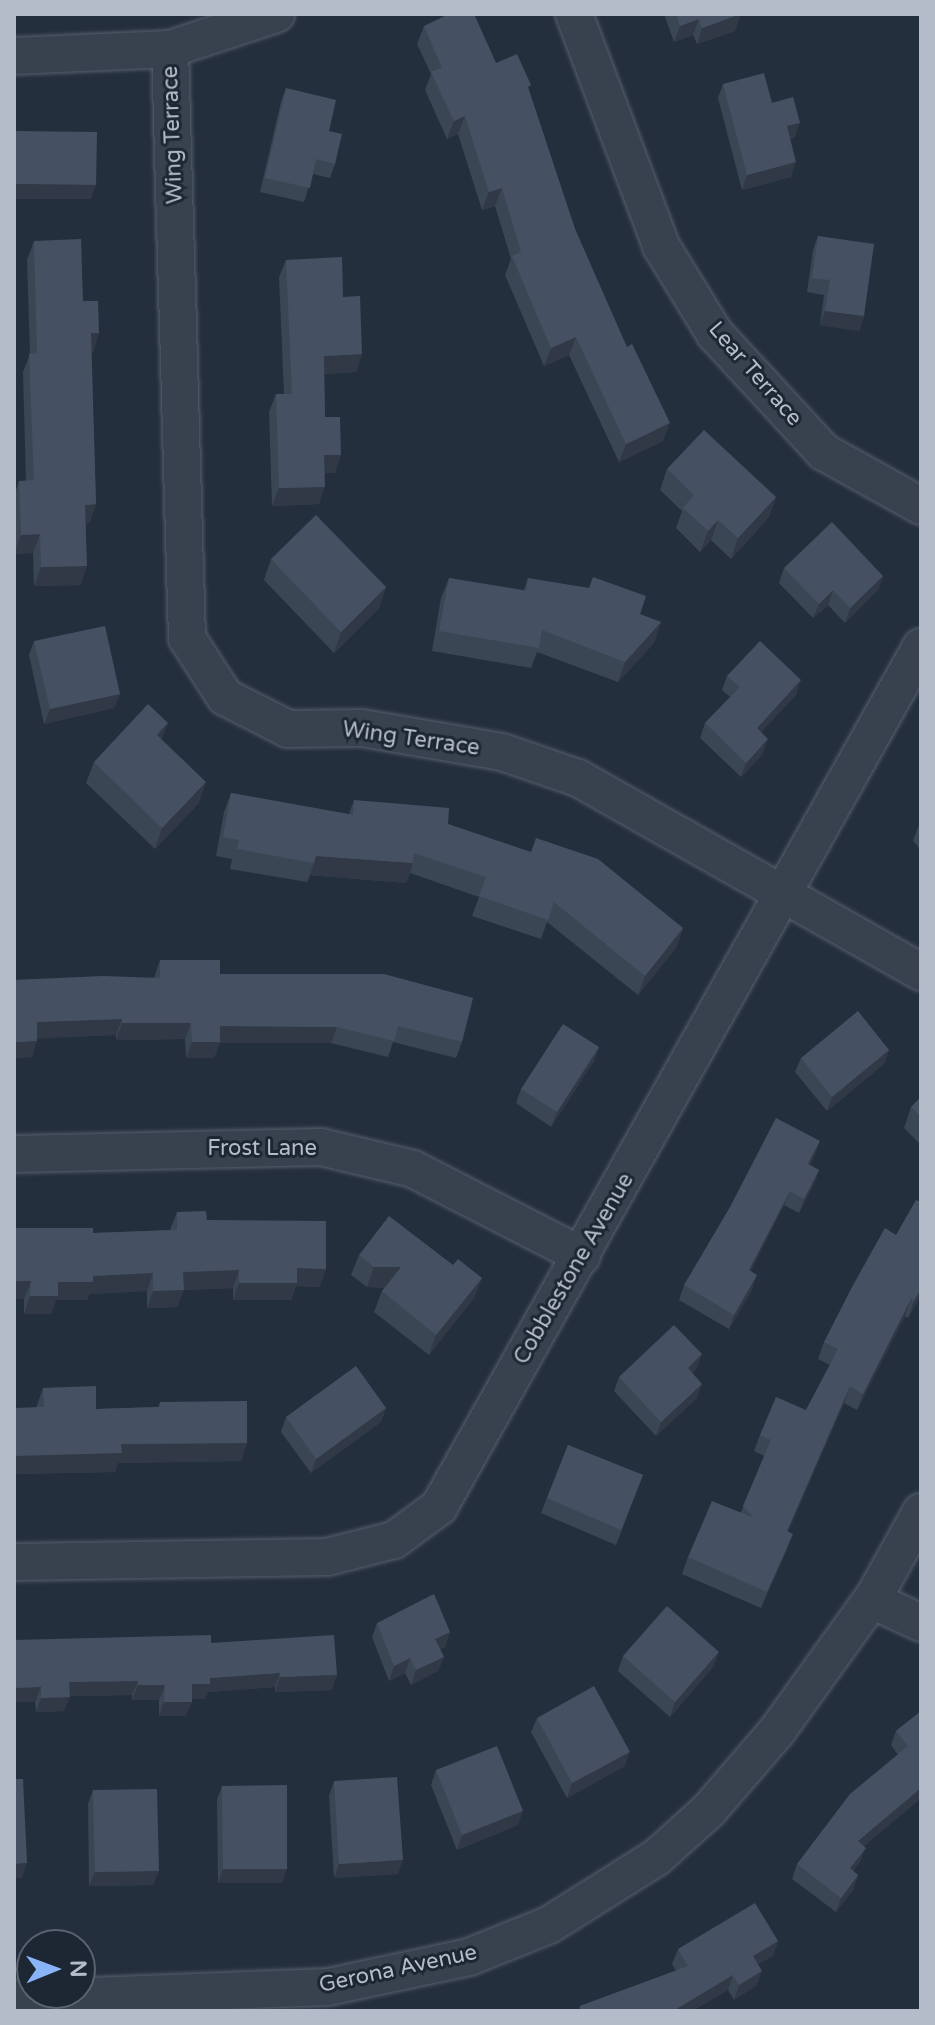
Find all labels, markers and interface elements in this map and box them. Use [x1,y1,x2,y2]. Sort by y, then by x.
street label: Wing Terrace [157,65,189,205]
street label: Lear Terrace [703,317,807,431]
street label: Wing Terrace [341,716,481,762]
street label: Frost Lane [207,1136,317,1162]
street label: Cobblestone Avenue [508,1169,640,1369]
north arrow [16,1929,96,2009]
street label: Gerona Avenue [317,1939,479,1999]
text: N [65,1960,91,1978]

